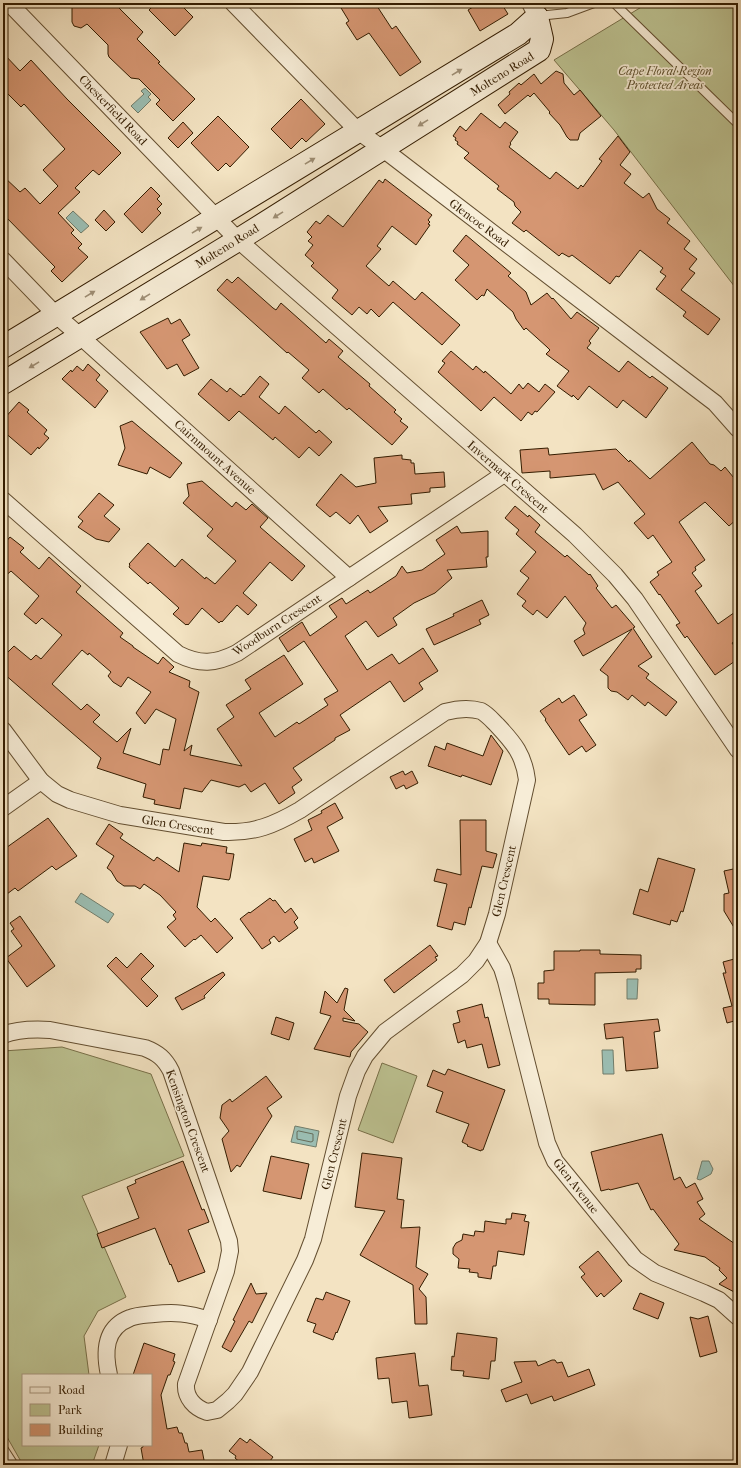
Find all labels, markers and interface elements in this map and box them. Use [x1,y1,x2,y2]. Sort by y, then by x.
street label: Molteno Road [468,49,537,99]
park label: Cape Floral Region Protected Areas [618,64,712,92]
one-way arrow [451,68,463,75]
street label: Chesterfield Road [76,72,150,148]
one-way arrow [417,120,429,127]
one-way arrow [304,158,316,165]
street label: Glencoe Road [446,196,512,250]
one-way arrow [272,211,284,218]
street label: Molteno Road [193,221,262,271]
one-way arrow [191,226,203,233]
one-way arrow [84,291,96,298]
one-way arrow [139,293,151,300]
one-way arrow [28,361,40,368]
street label: Cairnmount Avenue [172,417,259,497]
street label: Invermark Crescent [464,438,552,517]
street label: Woodburn Crescent [229,591,325,660]
street label: Glen Crescent [141,812,216,838]
street label: Glen Crescent [489,843,519,918]
street label: Kensington Crescent [163,1068,213,1175]
street label: Glen Crescent [318,1116,350,1191]
street label: Glen Avenue [550,1156,602,1216]
legend [22,1374,152,1446]
text: Road [58,1383,85,1397]
text: Park [58,1403,83,1417]
text: Building [58,1423,103,1437]

